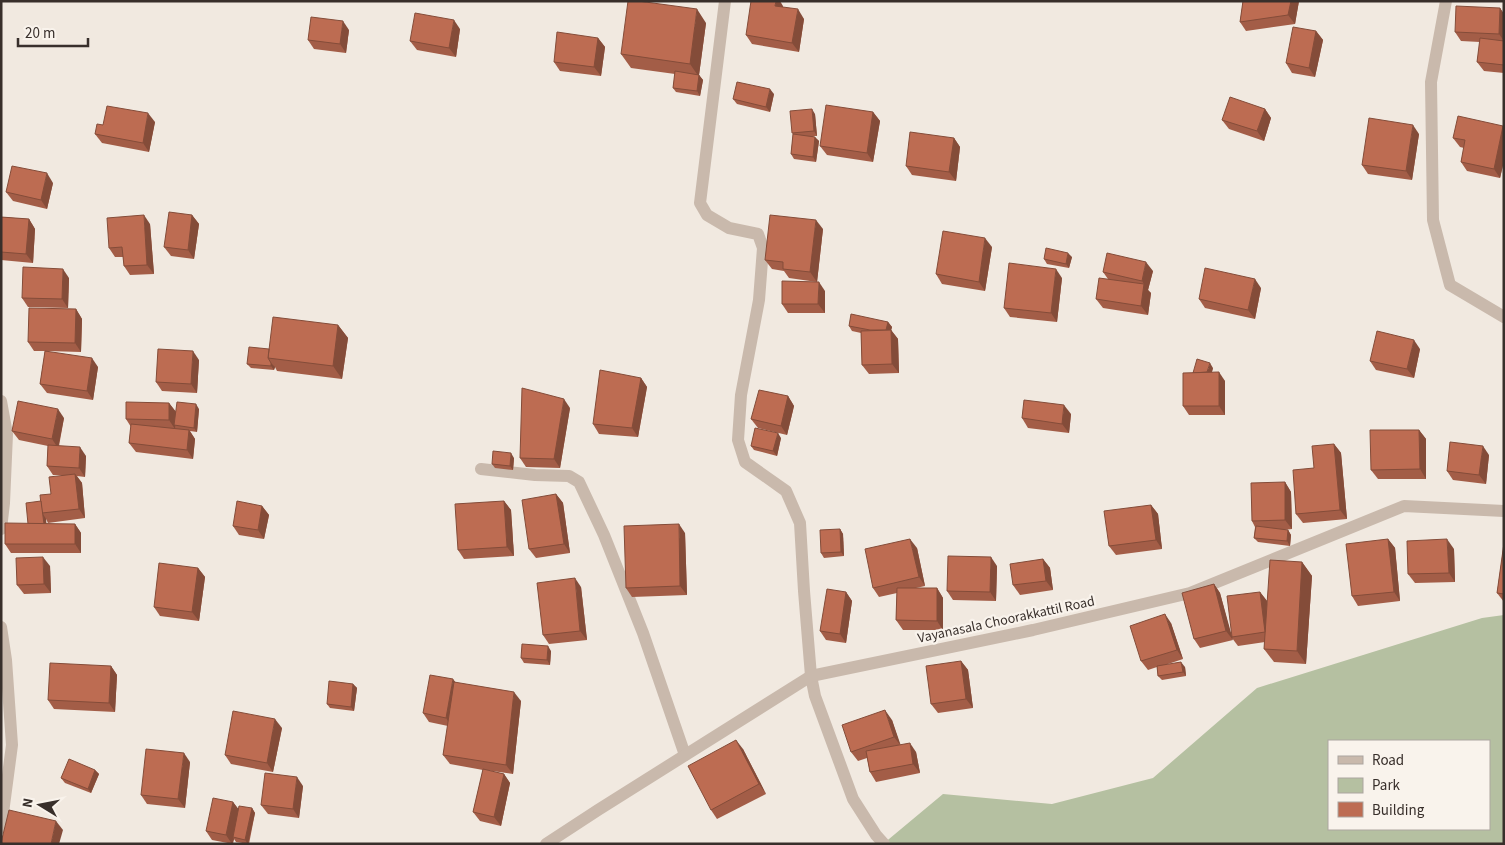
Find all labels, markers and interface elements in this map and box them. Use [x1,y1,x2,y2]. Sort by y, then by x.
scale bar [18,15,88,47]
text: 20 m [25,23,55,44]
street label: Vayanasala Choorakkattil Road [916,591,1096,649]
legend [1328,740,1490,830]
text: Road [1372,750,1404,771]
text: Park [1372,775,1401,796]
north arrow [15,780,65,830]
text: N [18,797,39,809]
text: Building [1372,800,1425,821]

